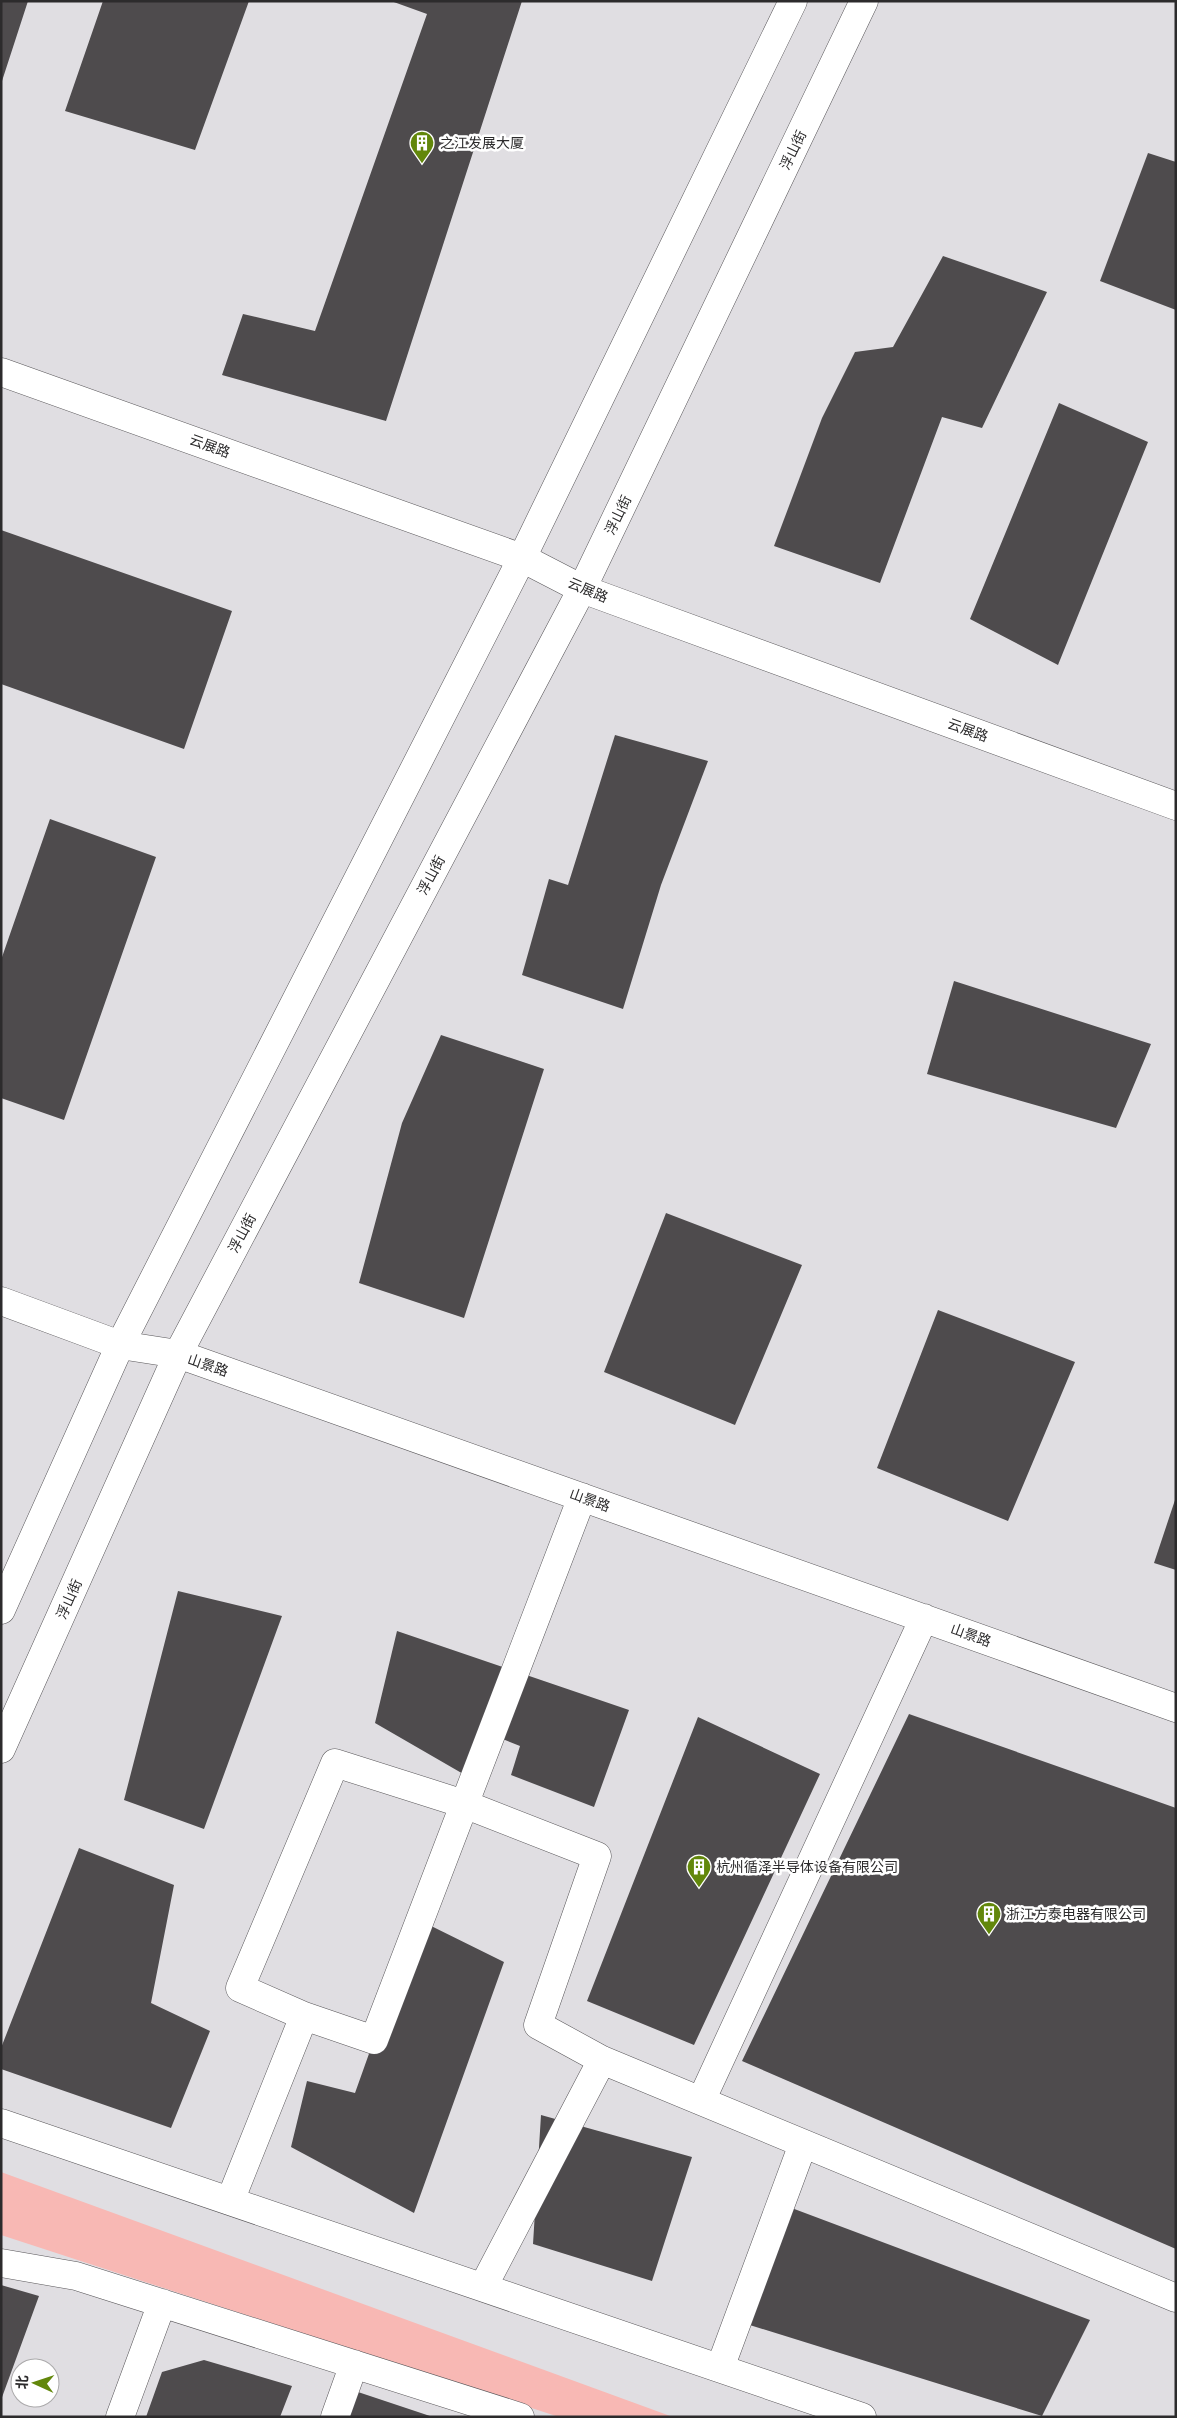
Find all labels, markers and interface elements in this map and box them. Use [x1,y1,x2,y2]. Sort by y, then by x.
street label: 浮山街 [775,127,810,173]
building icon: 之江发展大厦 [409,130,435,164]
place label: 之江发展大厦 [440,133,524,152]
street label: 云展路 [187,429,233,462]
street label: 浮山街 [600,492,635,538]
street label: 云展路 [565,573,611,606]
street label: 云展路 [945,713,991,746]
street label: 浮山街 [412,852,449,898]
street label: 浮山街 [223,1210,260,1256]
street label: 山景路 [185,1349,231,1380]
street label: 山景路 [567,1483,613,1516]
street label: 浮山街 [51,1576,86,1622]
street label: 山景路 [948,1618,994,1651]
building icon: 杭州循泽半导体设备有限公司 [686,1854,712,1888]
place label: 杭州循泽半导体设备有限公司 [716,1857,898,1876]
building icon: 浙江方泰电器有限公司 [976,1901,1002,1935]
place label: 浙江方泰电器有限公司 [1006,1904,1146,1923]
north arrow [10,2358,60,2408]
text: 北 [12,2375,31,2390]

